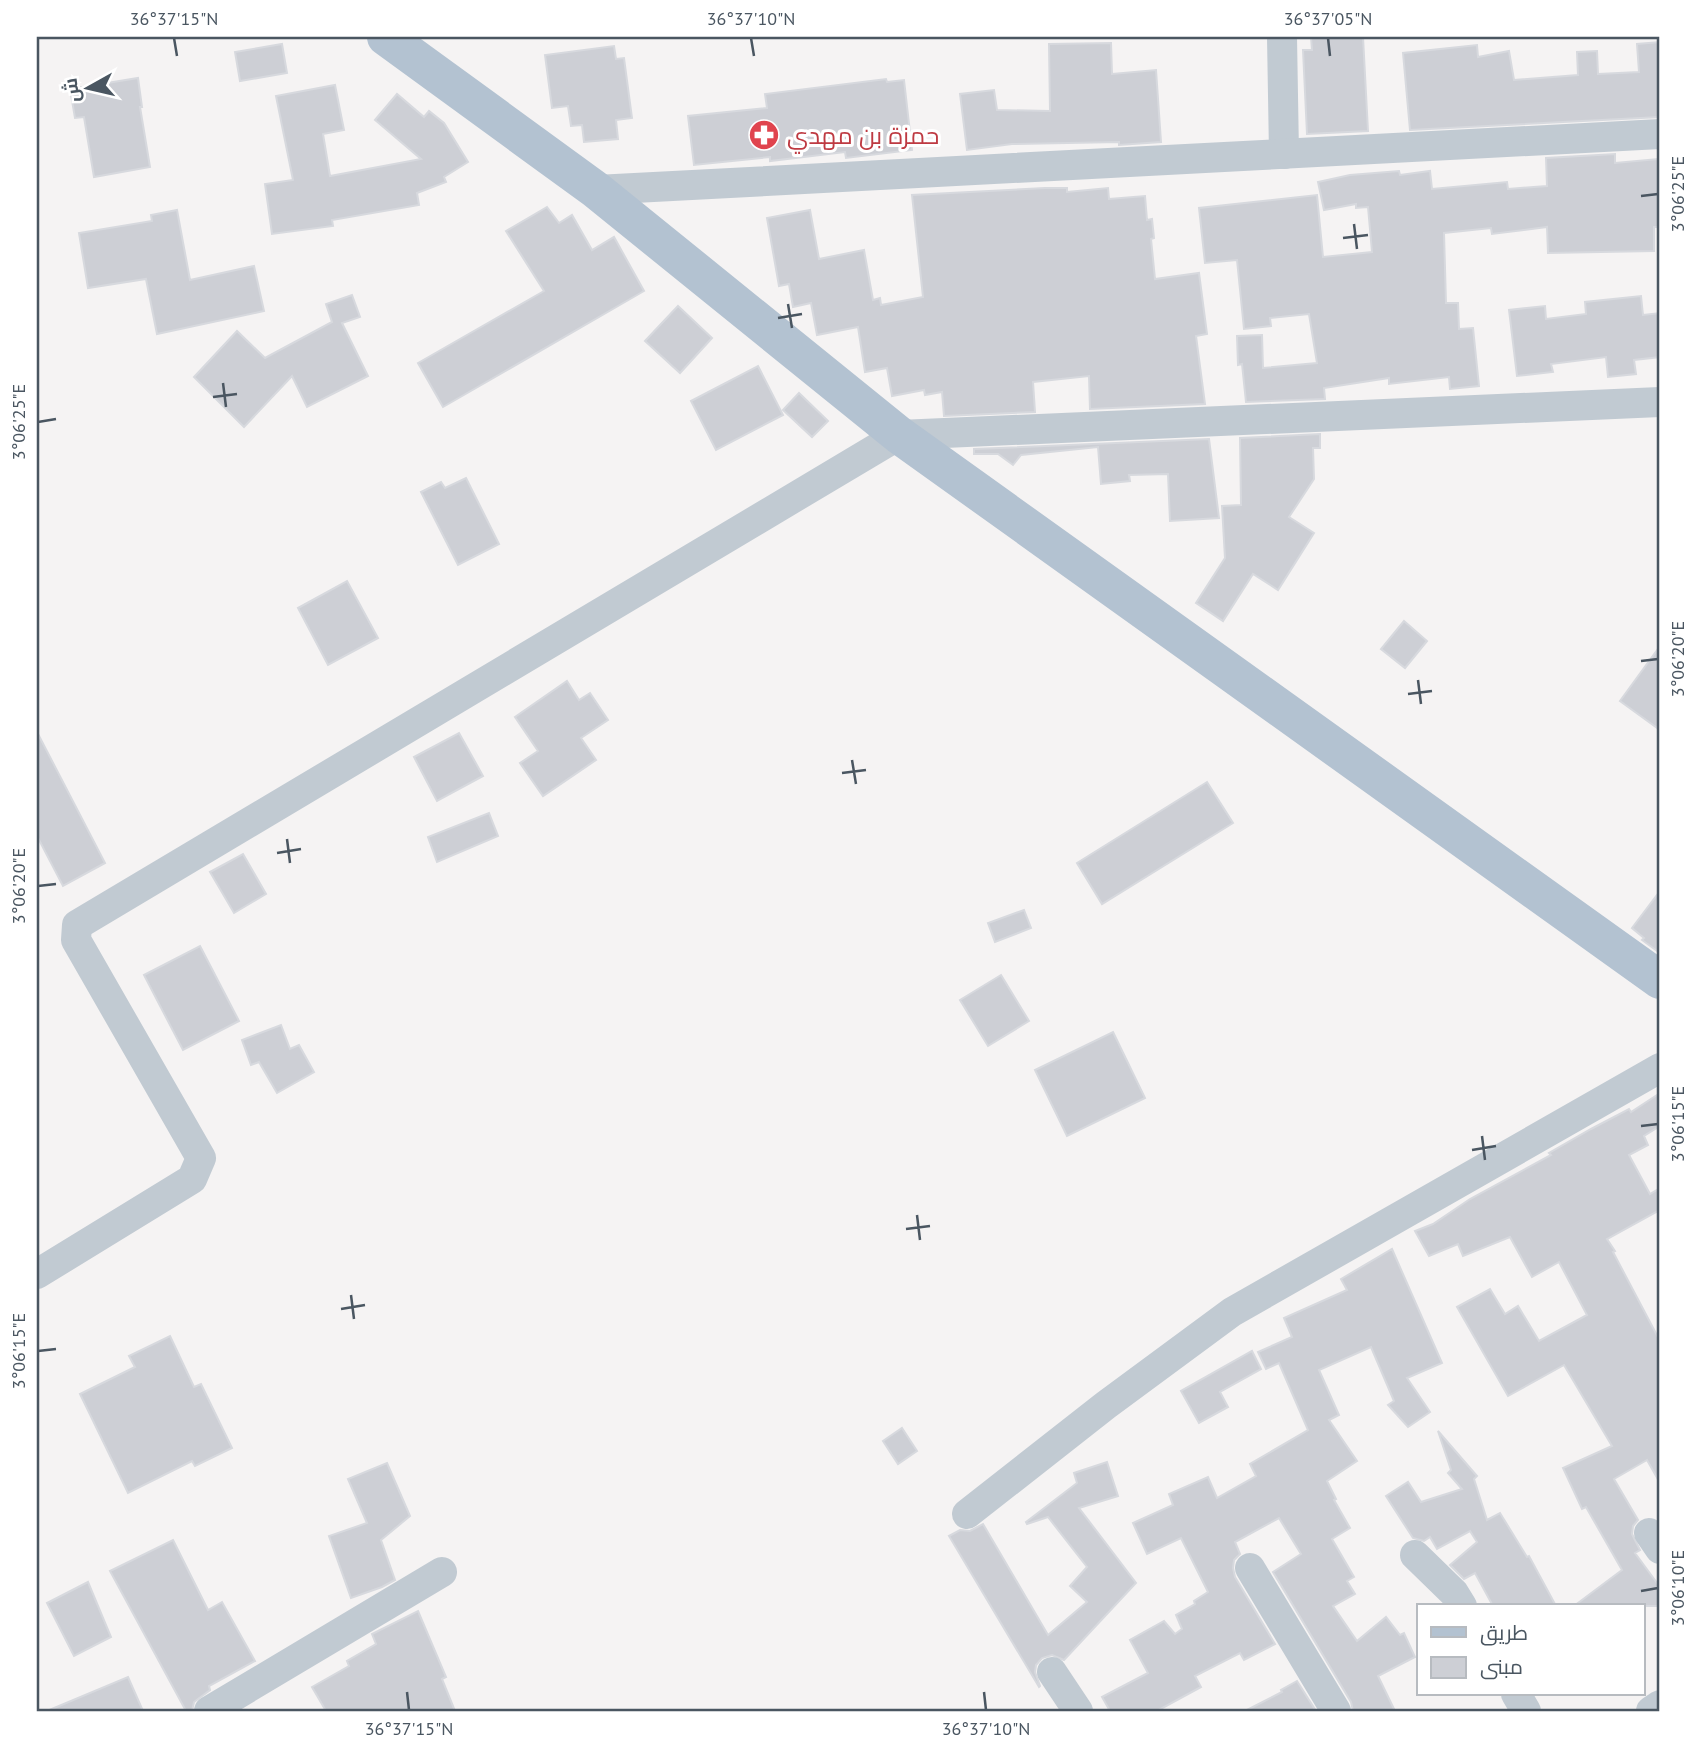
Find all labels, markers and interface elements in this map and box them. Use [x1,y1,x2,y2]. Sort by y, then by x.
text: 36°37'15"N [130,7,218,30]
text: 36°37'10"N [707,7,795,30]
text: 36°37'05"N [1284,7,1372,30]
north arrow [52,52,122,122]
text: ش [58,77,85,104]
pharmacy icon: حمزة بن مهدي [747,118,781,152]
place label: حمزة بن مهدي [787,120,939,154]
text: 3°06'25"E [1666,156,1689,232]
text: 3°06'25"E [7,384,30,460]
text: 3°06'20"E [1666,621,1689,697]
text: 3°06'20"E [7,848,30,924]
text: 3°06'15"E [1666,1086,1689,1162]
text: 3°06'15"E [7,1313,30,1389]
text: 3°06'10"E [1666,1550,1689,1626]
legend [1417,1604,1644,1696]
text: طريق [1480,1619,1528,1646]
text: مبنى [1480,1653,1523,1680]
text: 36°37'15"N [365,1717,453,1740]
text: 36°37'10"N [942,1717,1030,1740]

